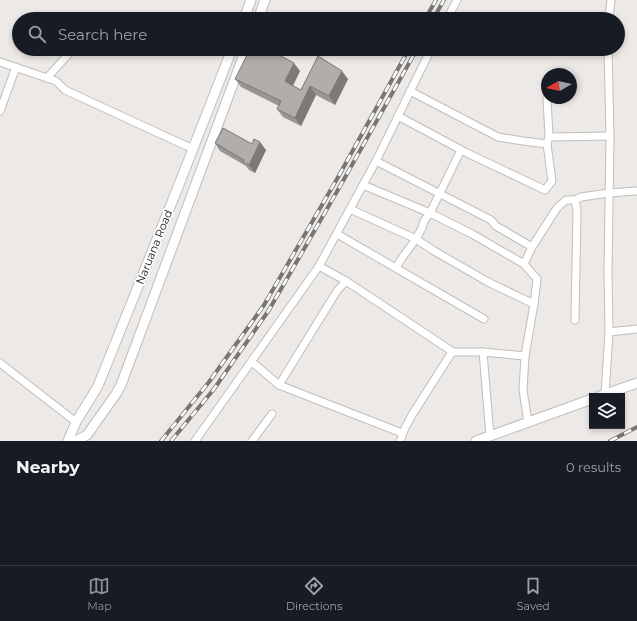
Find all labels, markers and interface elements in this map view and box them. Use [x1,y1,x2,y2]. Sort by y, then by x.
search box [12,12,625,56]
icon: search [26,23,48,45]
text: Search here [58,25,147,44]
north arrow [541,68,577,104]
street label: Naruana Road [133,208,175,286]
map controls [589,393,625,429]
button: layers [589,393,625,429]
text: Nearby [16,457,80,477]
text: 0 results [566,459,621,475]
tab: Map [87,575,112,613]
tab: Directions [286,575,342,613]
tab: Saved [517,575,550,613]

